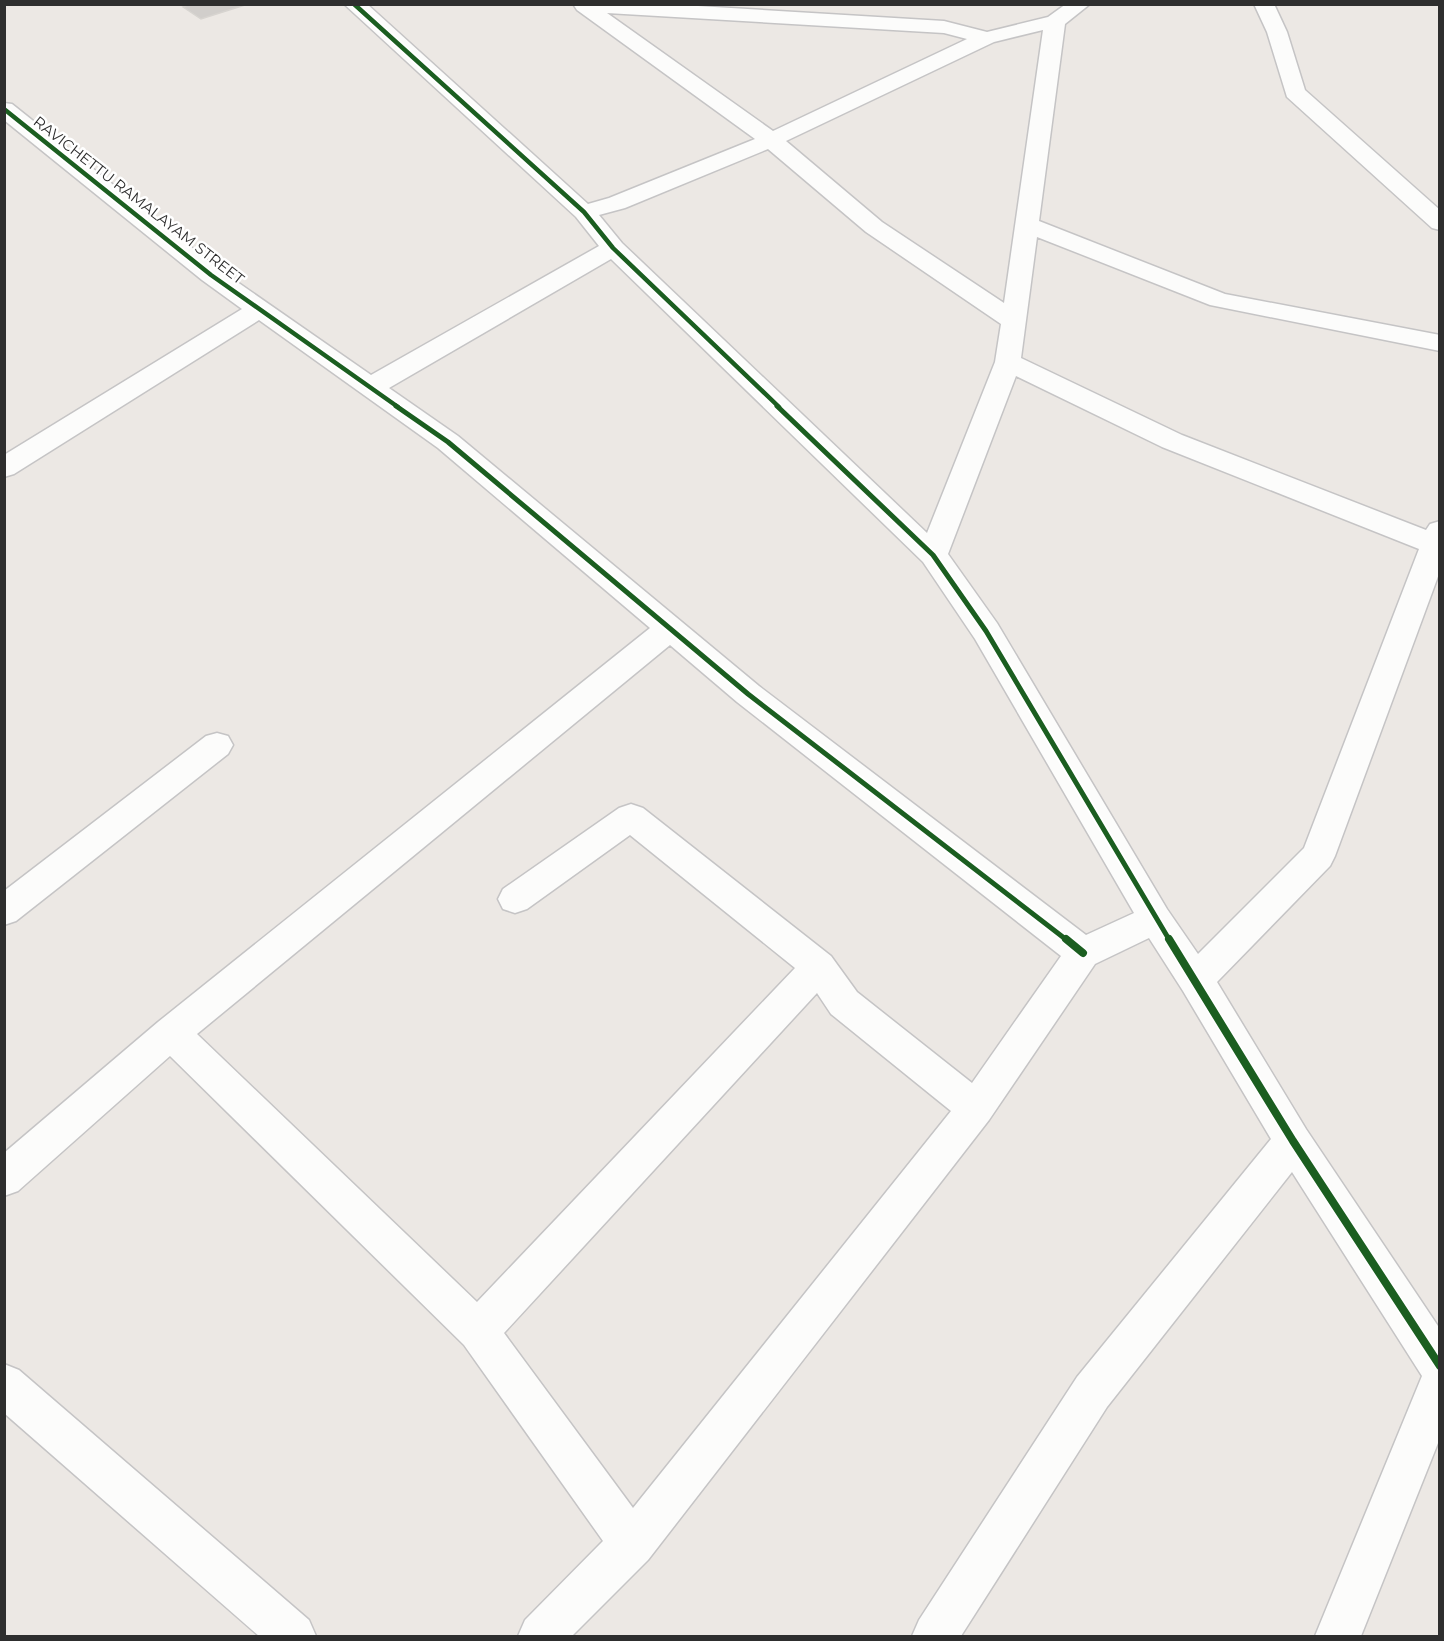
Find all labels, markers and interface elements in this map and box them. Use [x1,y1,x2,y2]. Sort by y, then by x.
street label: RAVICHETTU RAMALAYAM STREET [30,112,248,288]

